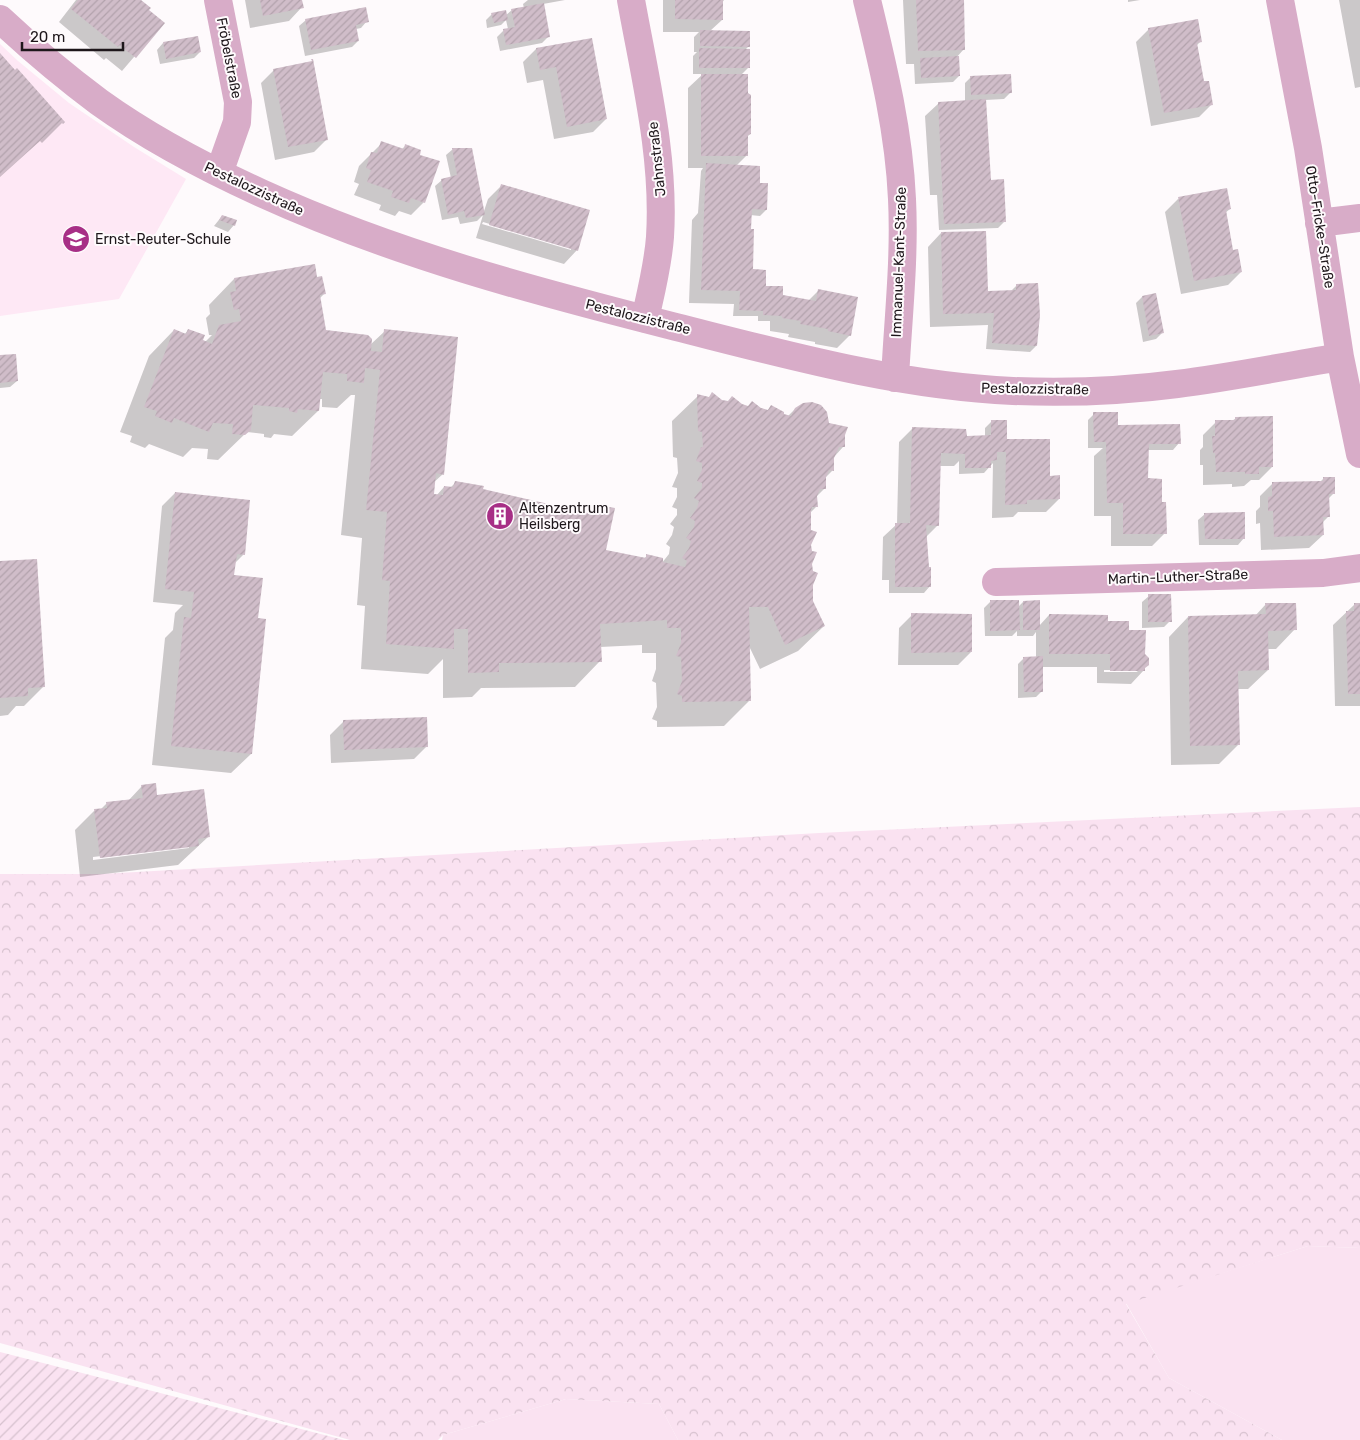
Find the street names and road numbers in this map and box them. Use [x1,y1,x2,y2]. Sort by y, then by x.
street label: Fröbelstraße [213,16,245,100]
street label: Jahnstraße [645,121,669,197]
street label: Pestalozzistraße [202,159,307,220]
street label: Otto-Fricke-Straße [1302,164,1338,290]
street label: Immanuel-Kant-Straße [888,186,910,338]
street label: Pestalozzistraße [584,296,692,338]
street label: Pestalozzistraße [981,380,1089,398]
street label: Martin-Luther-Straße [1107,566,1249,588]

